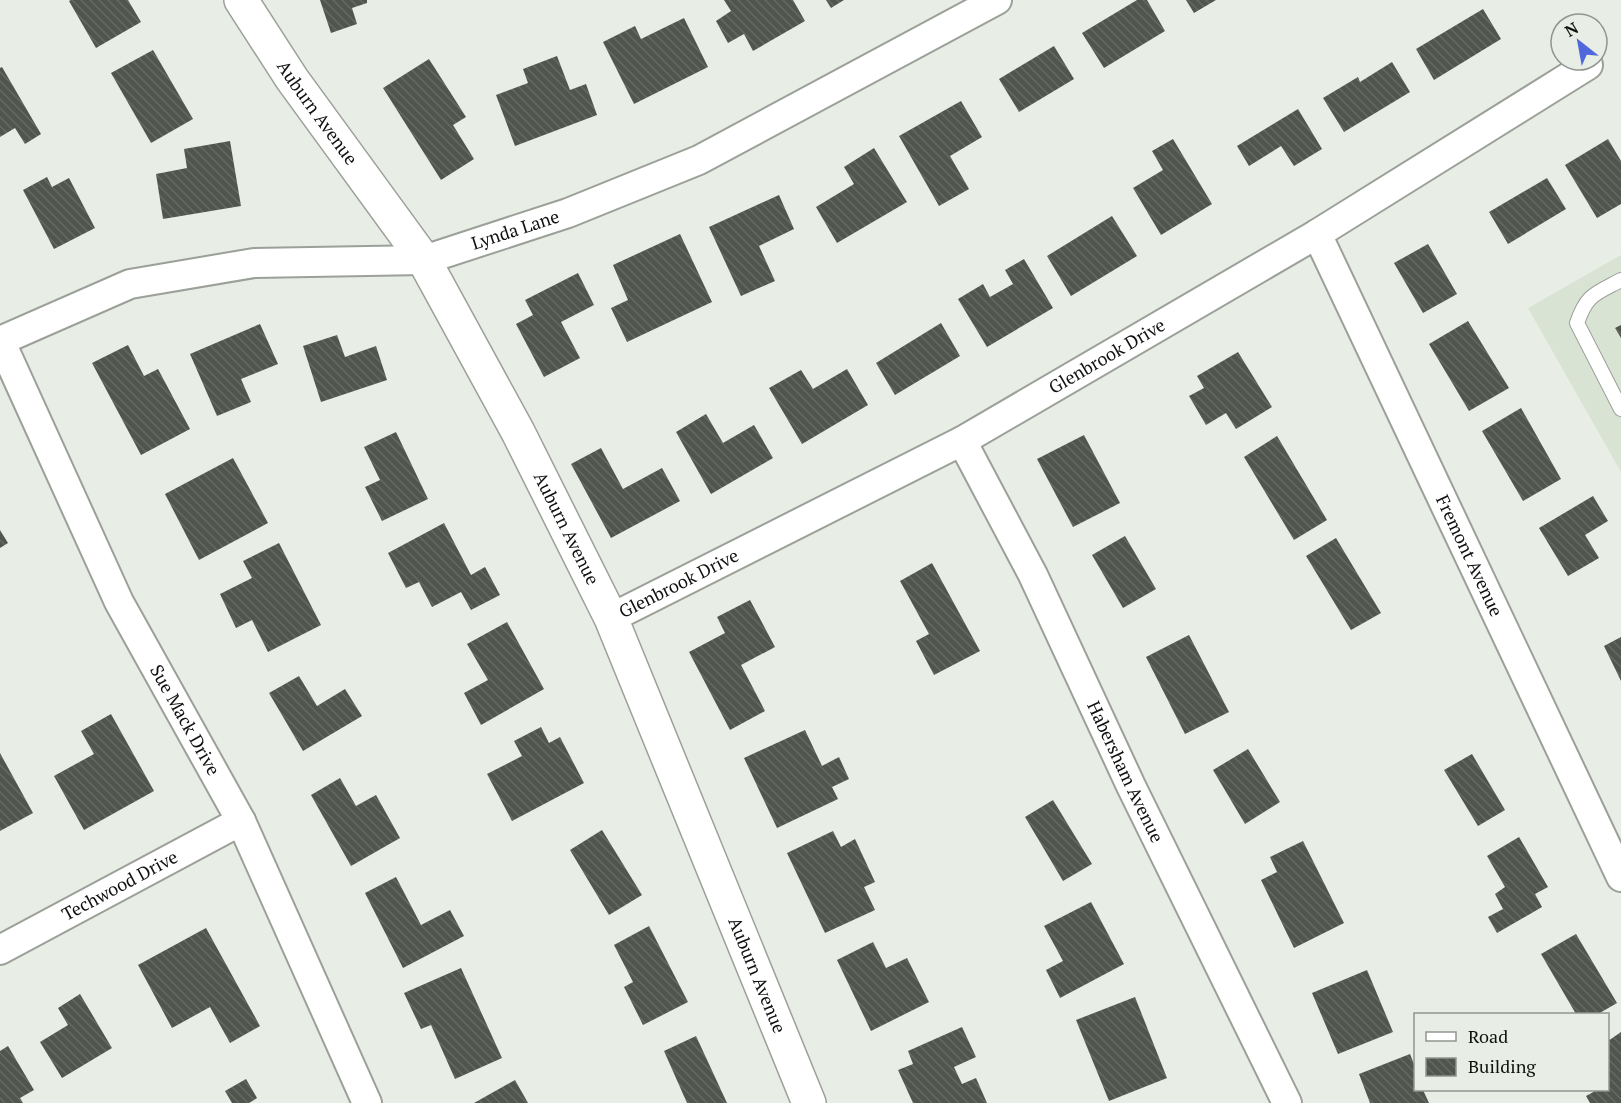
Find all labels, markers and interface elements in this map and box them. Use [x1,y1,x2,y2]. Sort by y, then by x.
north arrow [1549,12,1609,72]
text: N [1560,17,1582,42]
street label: Auburn Avenue [272,55,364,169]
street label: Lynda Lane [468,204,562,255]
street label: Glenbrook Drive [1044,312,1169,399]
street label: Auburn Avenue [529,468,606,589]
street label: Fremont Avenue [1431,491,1509,620]
street label: Glenbrook Drive [615,543,742,623]
street label: Sue Mack Drive [145,660,226,779]
street label: Habersham Avenue [1082,697,1170,846]
street label: Techwood Drive [57,844,182,926]
street label: Auburn Avenue [723,913,792,1037]
legend [1414,1013,1609,1091]
text: Road [1468,1024,1508,1048]
text: Building [1468,1054,1536,1078]

